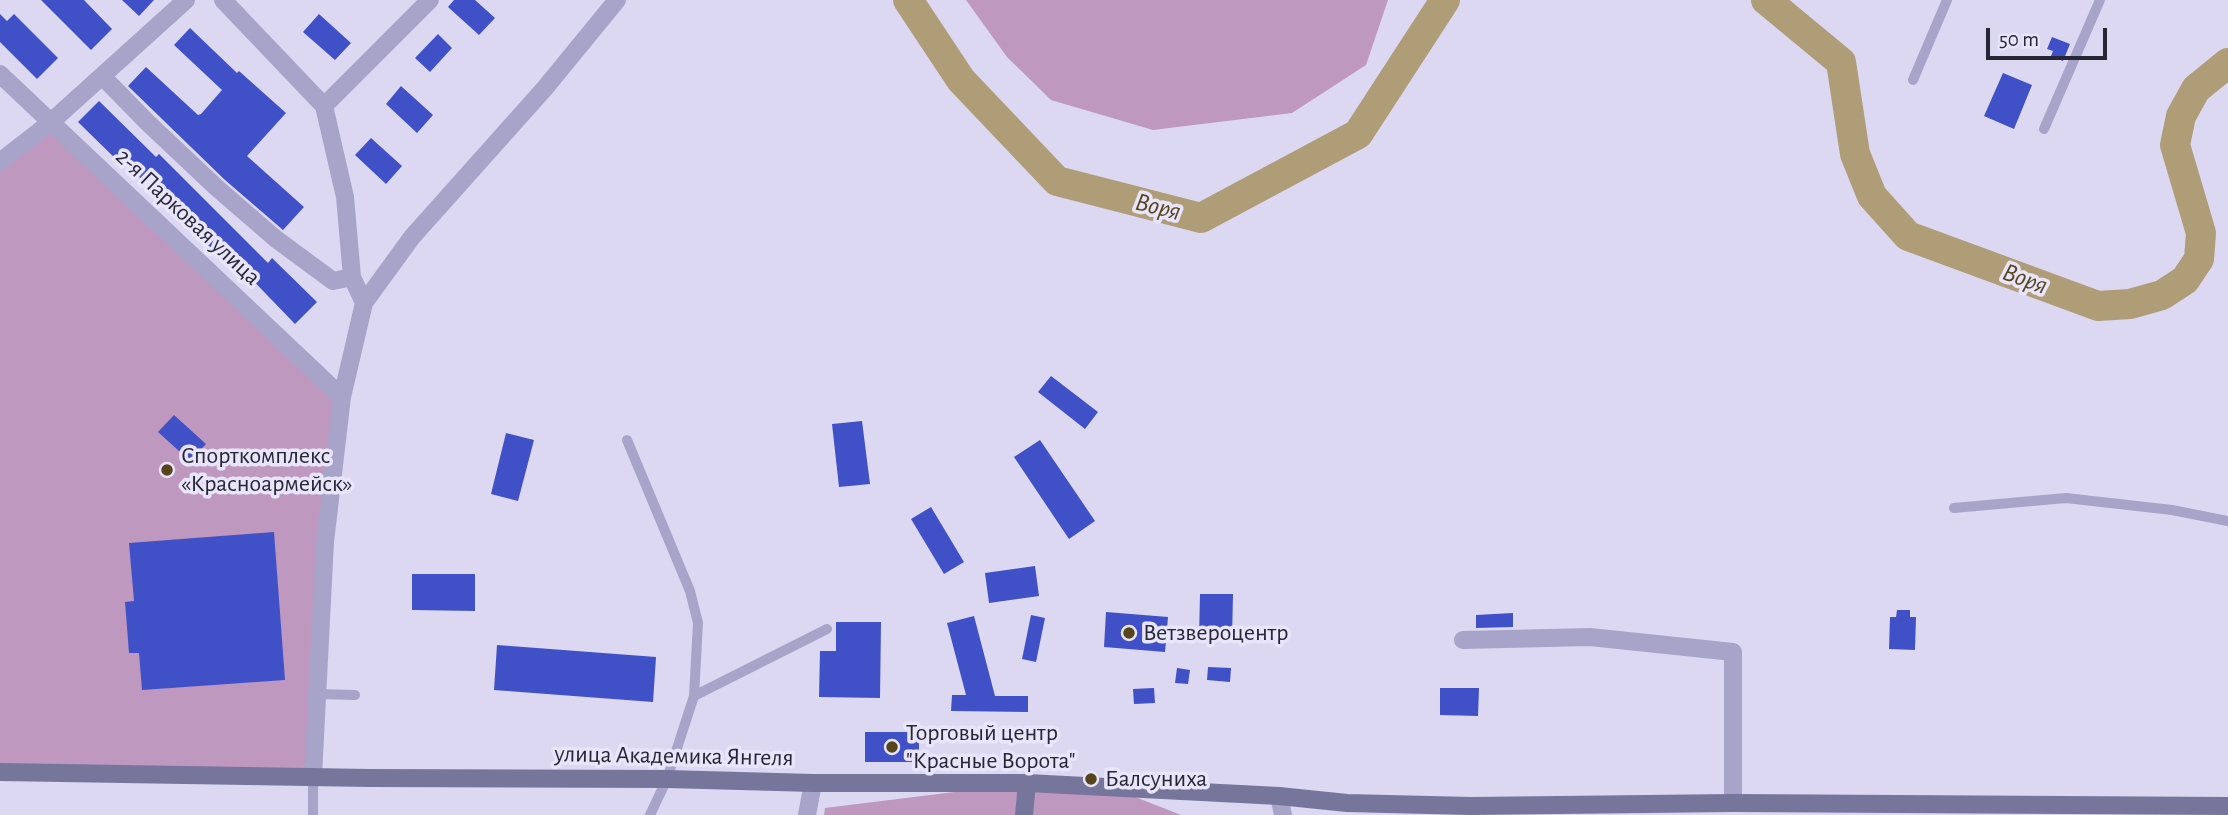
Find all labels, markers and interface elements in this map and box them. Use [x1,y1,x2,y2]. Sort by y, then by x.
scale bar [1990,14,2111,58]
text: 50 m [1999,29,2039,50]
street label: 2-я Парковая улица [110,142,266,292]
water label: Воря [1132,186,1184,228]
water label: Воря [1998,257,2052,301]
place label: Спорткомплекс «Красноармейск» [181,442,353,498]
marker: Спорткомплекс «Красноармейск» [159,462,175,478]
place label: Ветзвероцентр [1143,619,1288,647]
marker: Ветзвероцентр [1121,625,1137,641]
place label: Торговый центр "Красные Ворота" [906,719,1076,775]
marker: Торговый центр "Красные Ворота" [884,739,900,755]
street label: улица Академика Янгеля [554,740,794,772]
place label: Балсуниха [1105,765,1207,793]
marker: Балсуниха [1083,771,1099,787]

